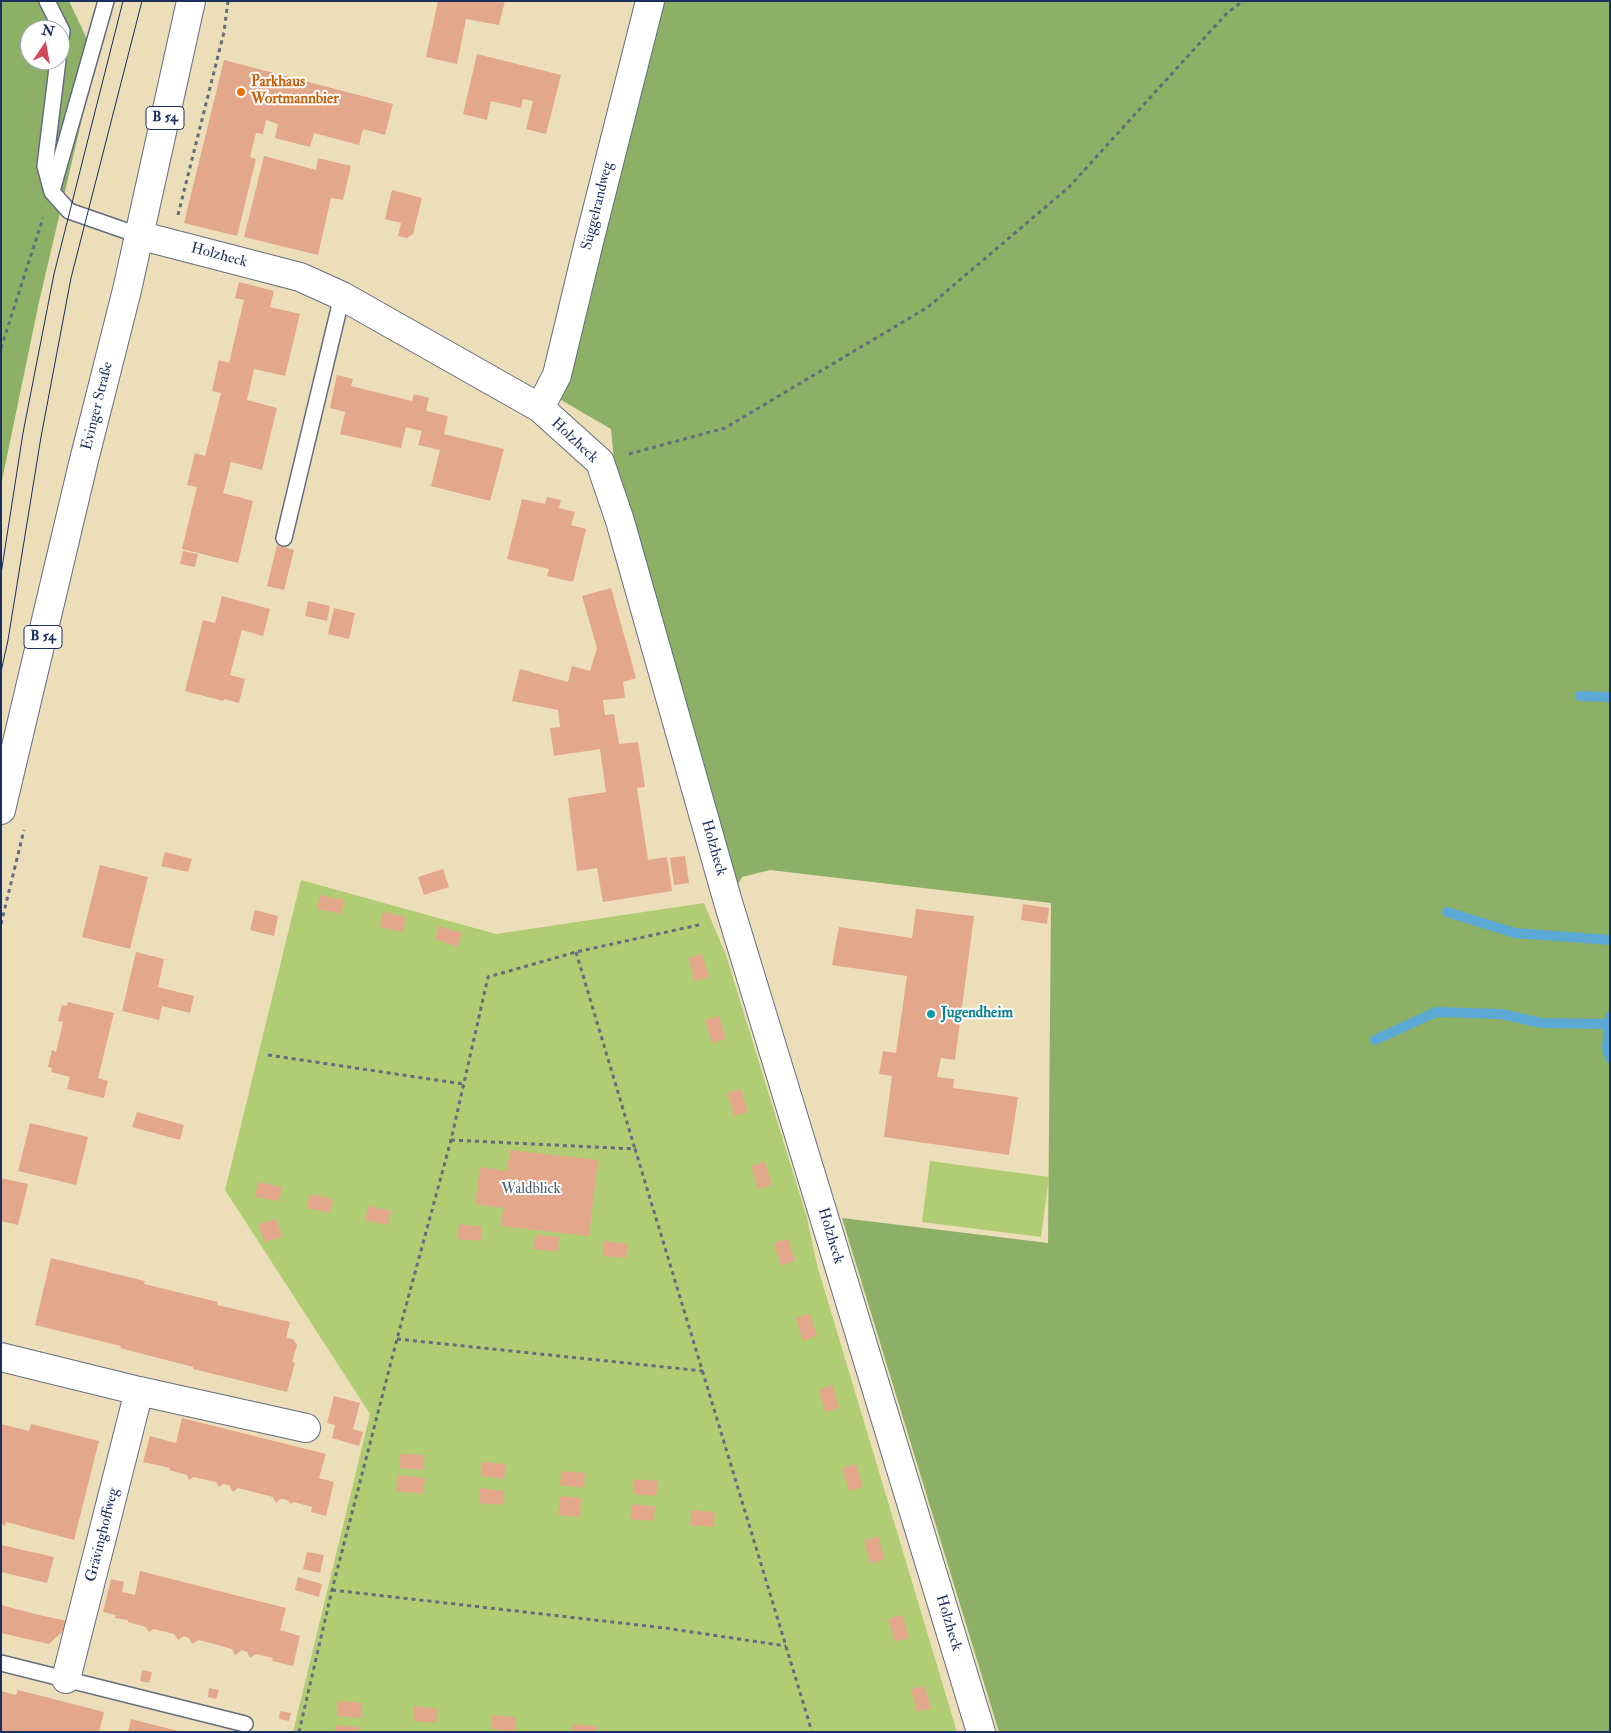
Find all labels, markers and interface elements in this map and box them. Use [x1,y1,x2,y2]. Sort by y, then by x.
north arrow [20,20,70,70]
text: N [40,21,56,40]
place label: Parkhaus Wortmannbier [251,74,339,109]
marker: Parkhaus Wortmannbier [235,86,247,98]
road number: B 54 [146,106,184,130]
street label: Süggelrandweg [578,160,618,252]
street label: Holzheck [189,240,249,272]
street label: Evinger Straße [78,360,118,452]
street label: Holzheck [547,415,601,467]
road number: B 54 [24,626,62,649]
street label: Holzheck [696,818,730,878]
place label: Jugendheim [941,1005,1013,1023]
marker: Jugendheim [925,1008,937,1020]
park label: Waldblick [501,1181,561,1199]
street label: Holzheck [813,1206,847,1266]
street label: Grävinghoffweg [83,1486,123,1584]
street label: Holzheck [931,1593,965,1653]

